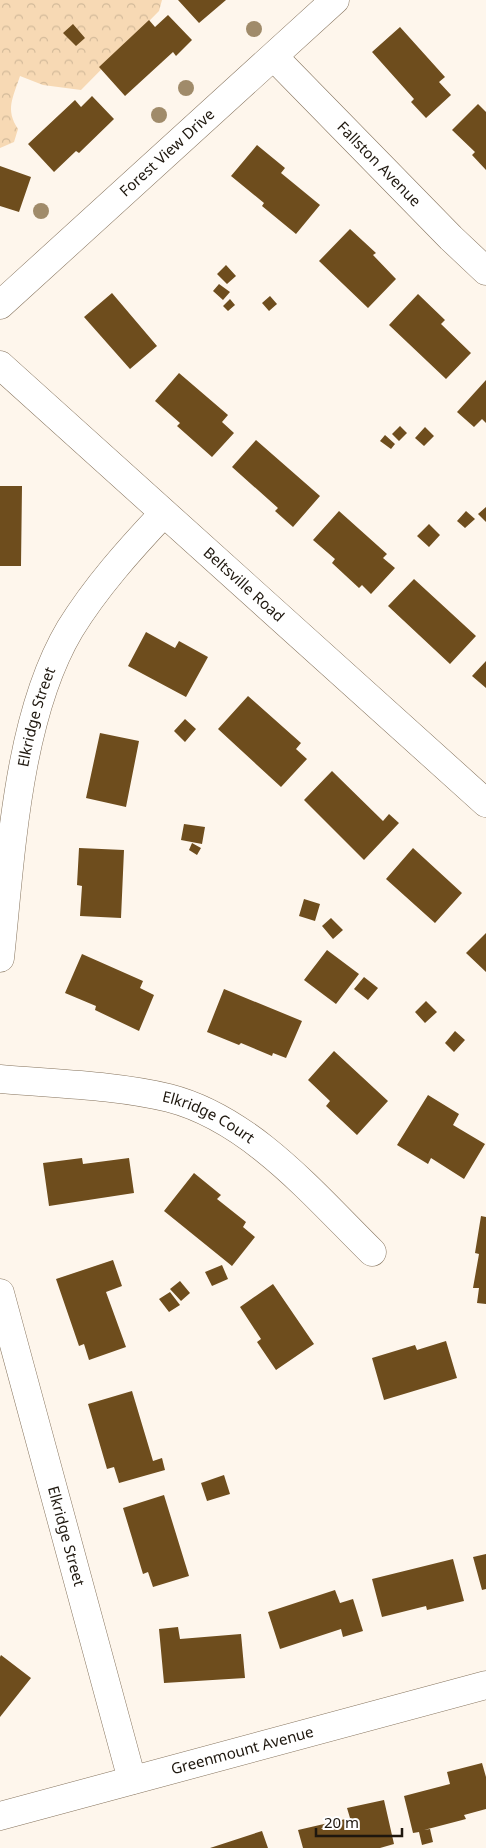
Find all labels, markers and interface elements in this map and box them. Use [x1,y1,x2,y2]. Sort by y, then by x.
street label: Forest View Drive [115,104,218,200]
street label: Fallston Avenue [333,117,426,210]
street label: Beltsville Road [200,542,289,626]
street label: Elkridge Street [12,663,59,769]
street label: Elkridge Court [161,1086,260,1148]
street label: Elkridge Street [44,1484,90,1589]
street label: Greenmount Avenue [169,1721,316,1778]
scale bar [316,1806,402,1838]
text: 20 m [324,1812,359,1832]

